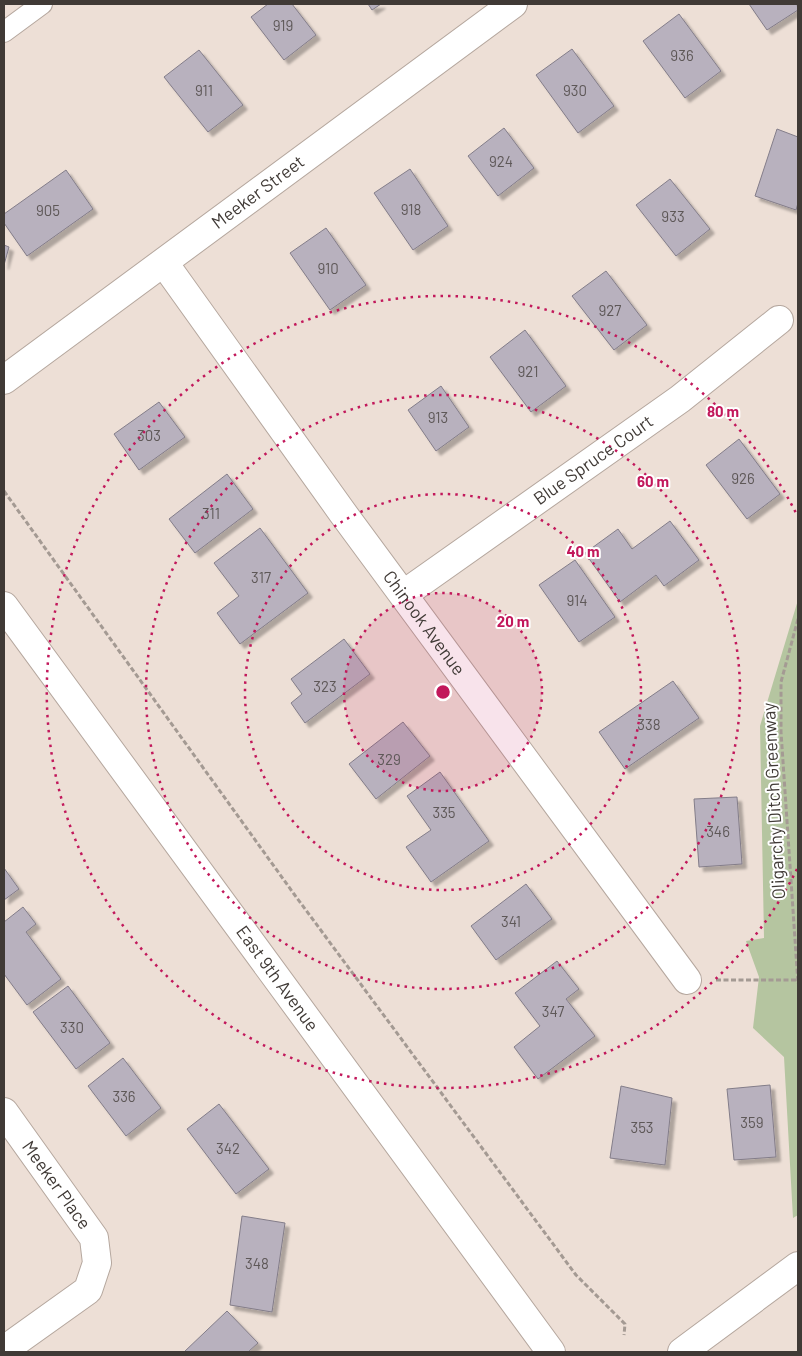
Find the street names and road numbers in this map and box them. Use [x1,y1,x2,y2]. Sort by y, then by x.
street label: Meeker Street [207,150,308,233]
street label: Blue Spruce Court [529,410,657,509]
street label: Chinook Avenue [379,566,470,679]
street label: Oligarchy Ditch Greenway [757,702,789,900]
street label: East 9th Avenue [232,921,324,1035]
street label: Meeker Place [18,1136,96,1233]

